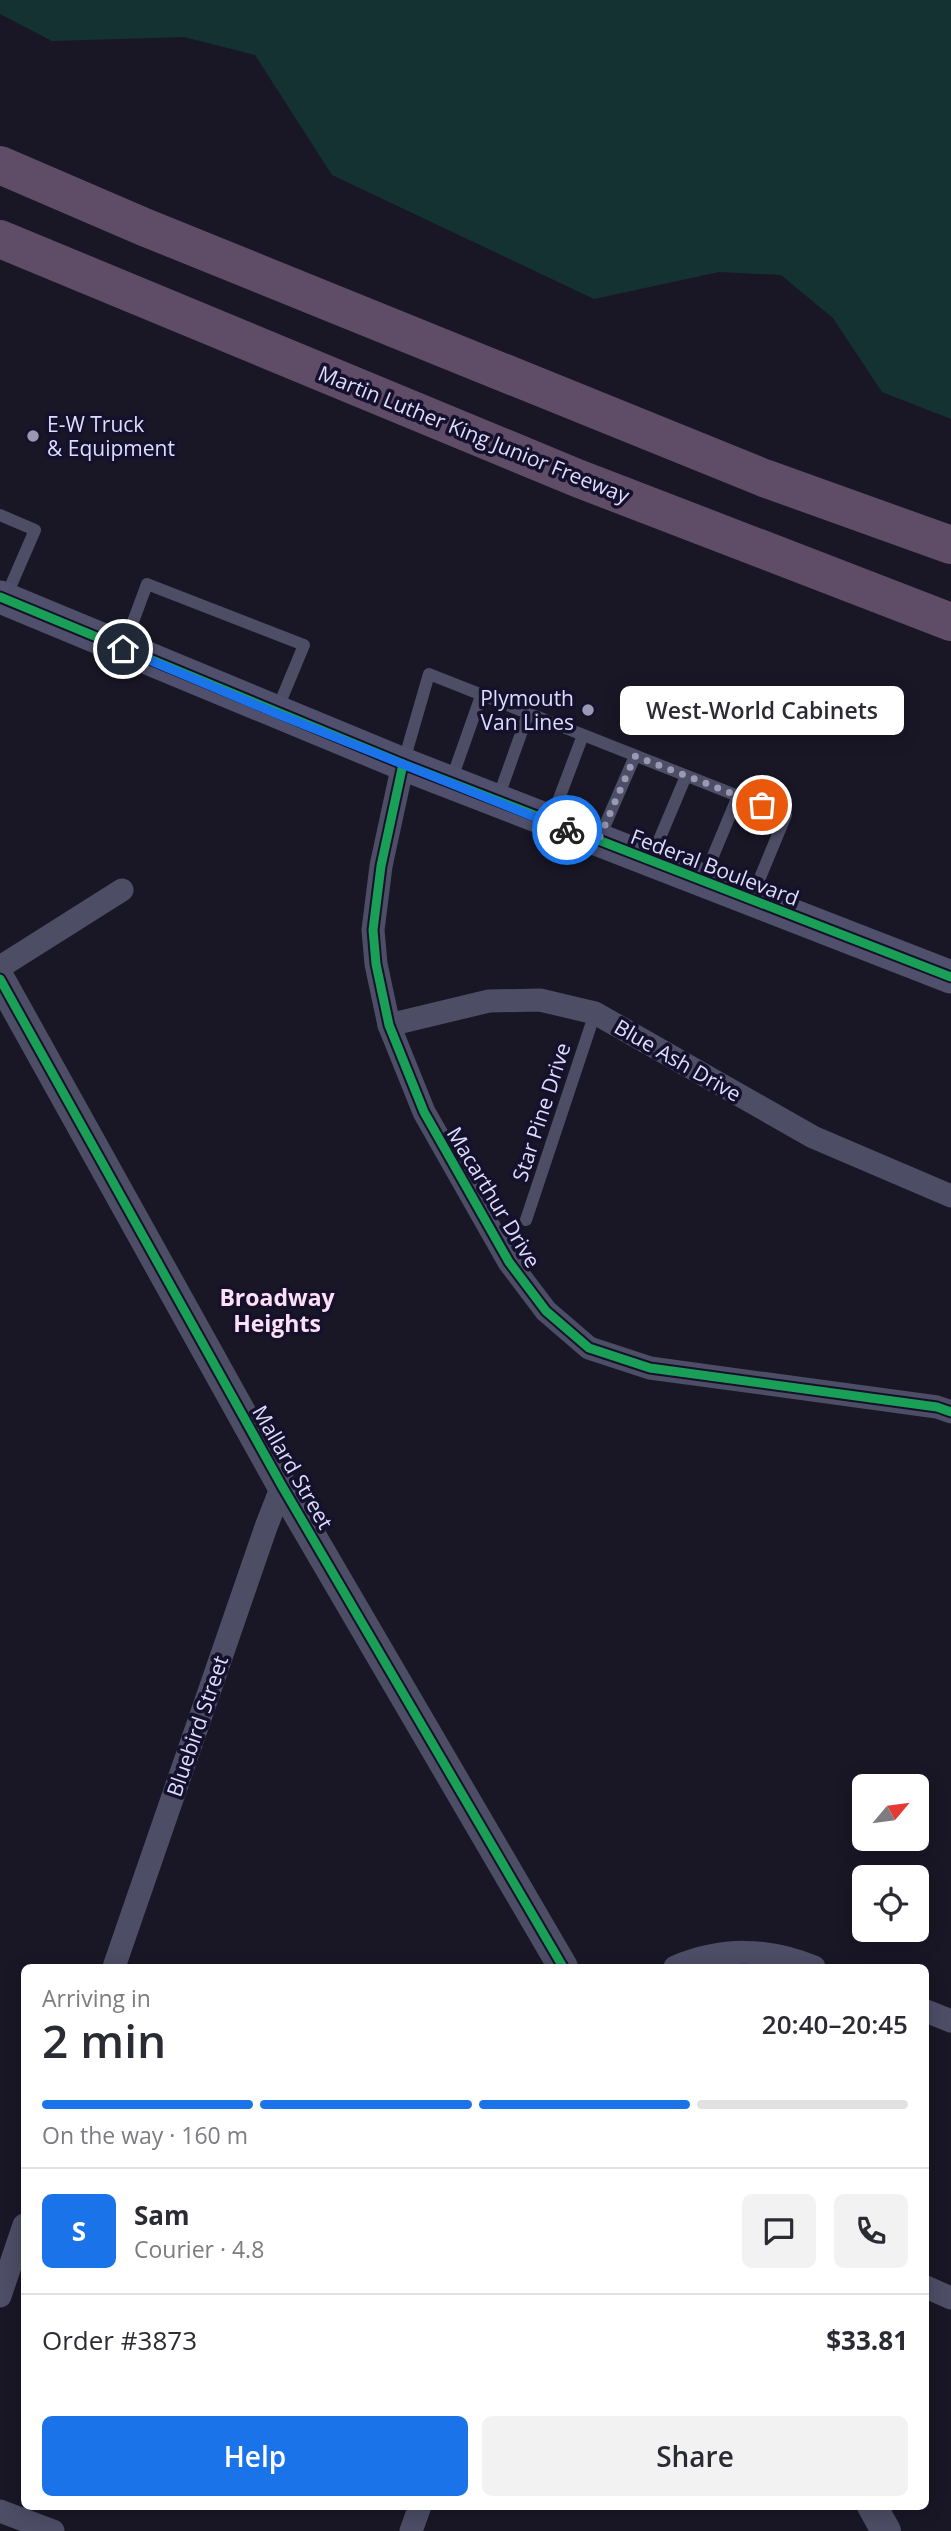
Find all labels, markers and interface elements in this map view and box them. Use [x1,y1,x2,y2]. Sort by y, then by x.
street label: Martin Luther King Junior Freeway [314,359,634,510]
place label: E-W Truck & Equipment [47,410,175,462]
marker: E-W Truck & Equipment [25,428,41,444]
pin [93,619,153,679]
icon: home [104,630,142,668]
place label: Plymouth Van Lines [480,684,574,736]
callout: West-World Cabinets [620,686,904,735]
text: West-World Cabinets [646,694,878,726]
marker: Plymouth Van Lines [580,702,596,718]
pin [732,775,792,835]
icon: bag [743,786,781,824]
courier [532,795,602,865]
icon: bike [548,811,586,849]
street label: Federal Boulevard [627,822,803,912]
street label: Blue Ash Drive [609,1012,747,1108]
street label: Star Pine Drive [505,1039,577,1185]
street label: Macarthur Drive [441,1121,547,1273]
district label: Broadway Heights [219,1281,336,1339]
street label: Mallard Street [246,1400,340,1534]
street label: Bluebird Street [160,1652,234,1800]
north arrow [852,1774,929,1852]
map controls [852,1774,929,1942]
button: locate [852,1865,929,1942]
text: Arriving in [42,1982,151,2014]
text: 20:40–20:45 [762,2006,908,2042]
text: 2 min [42,2009,166,2071]
text: On the way · 160 m [42,2119,248,2151]
button: chat [742,2194,816,2268]
button: phone [834,2194,908,2268]
text: Sam [134,2197,190,2233]
text: S [72,2213,86,2249]
text: Courier · 4.8 [134,2233,264,2265]
text: Order #3873 [42,2322,197,2358]
text: $33.81 [826,2322,908,2358]
button: Help [42,2416,468,2496]
button: Share [482,2416,908,2496]

